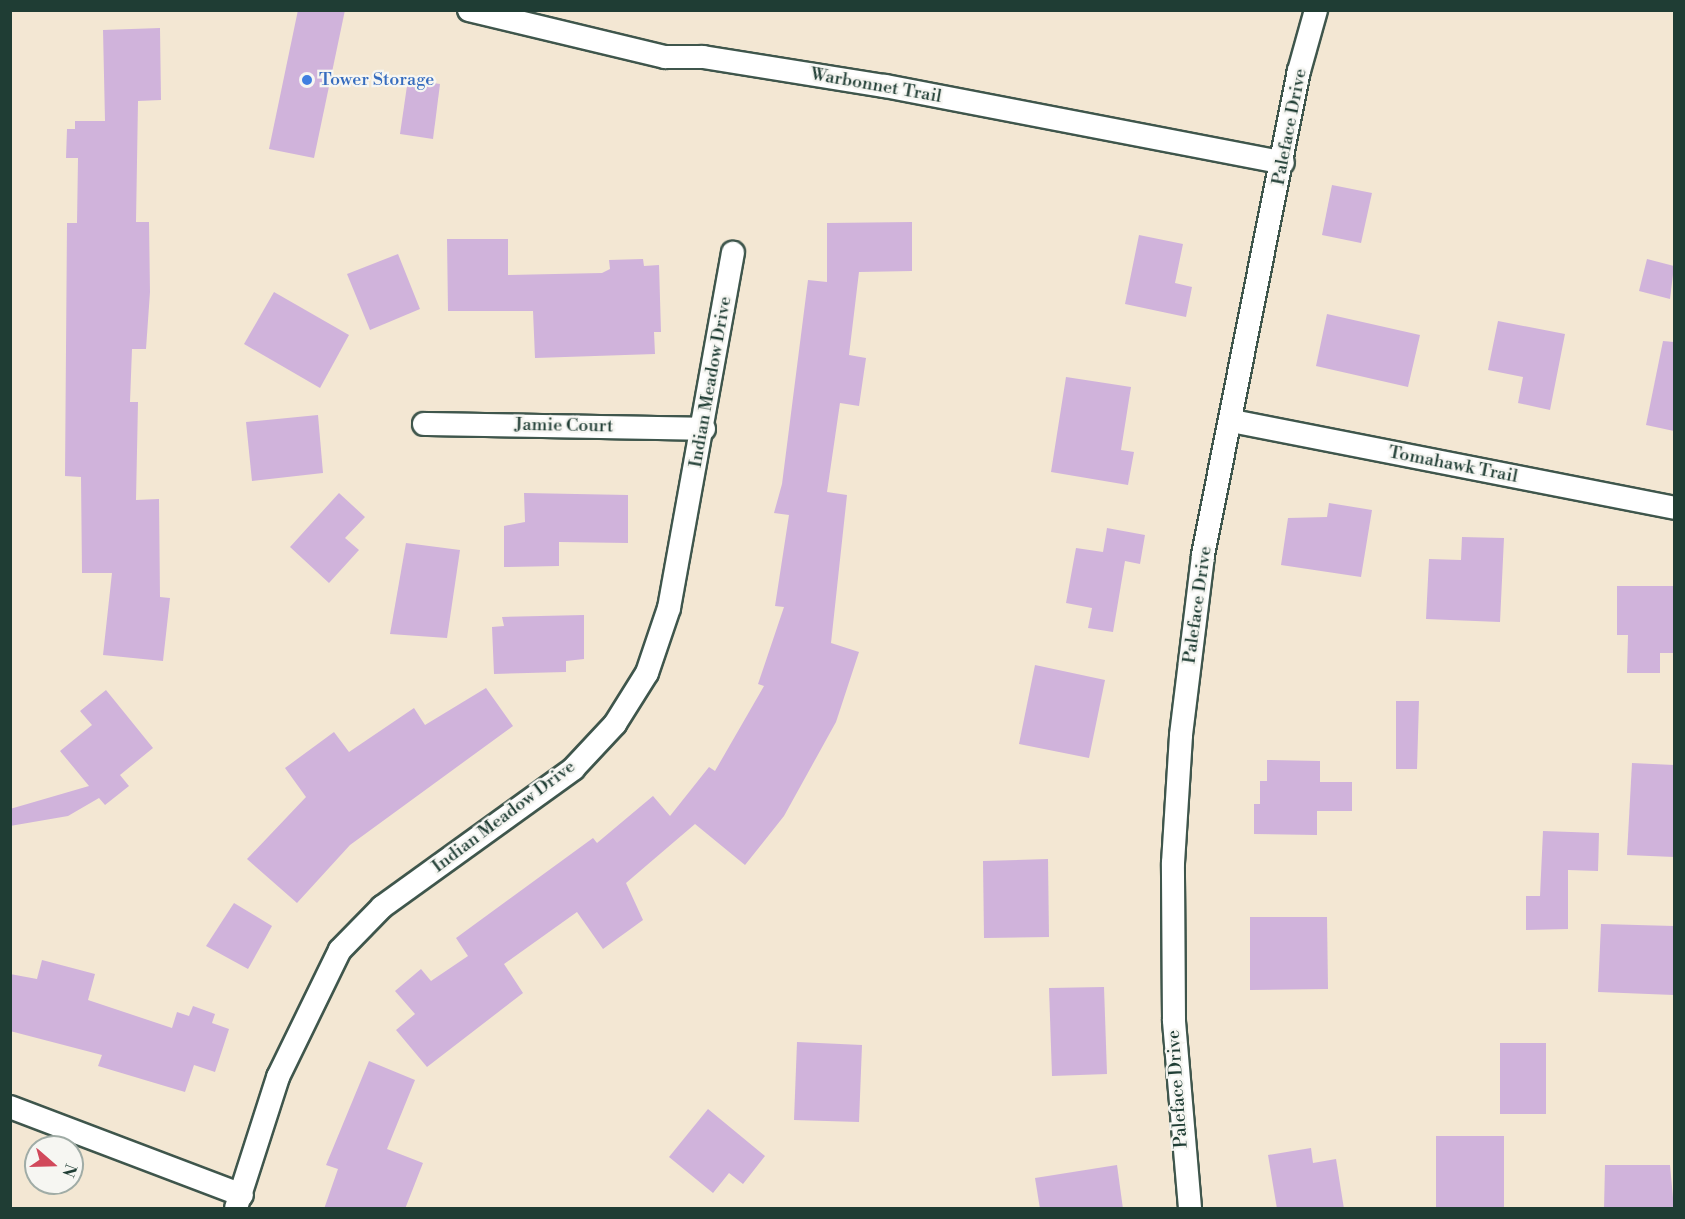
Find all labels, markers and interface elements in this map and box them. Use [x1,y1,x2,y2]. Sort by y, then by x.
street label: Warbonnet Trail [809,64,943,108]
street label: Paleface Drive [1268,67,1312,187]
place label: Tower Storage [319,69,434,91]
marker: Tower Storage [300,73,314,87]
street label: Indian Meadow Drive [685,295,737,469]
street label: Jamie Court [514,414,614,438]
street label: Tomahawk Trail [1387,442,1519,488]
street label: Paleface Drive [1179,545,1217,665]
street label: Indian Meadow Drive [428,756,580,878]
street label: Paleface Drive [1163,1029,1193,1149]
north arrow [24,1135,84,1195]
text: N [57,1161,81,1180]

